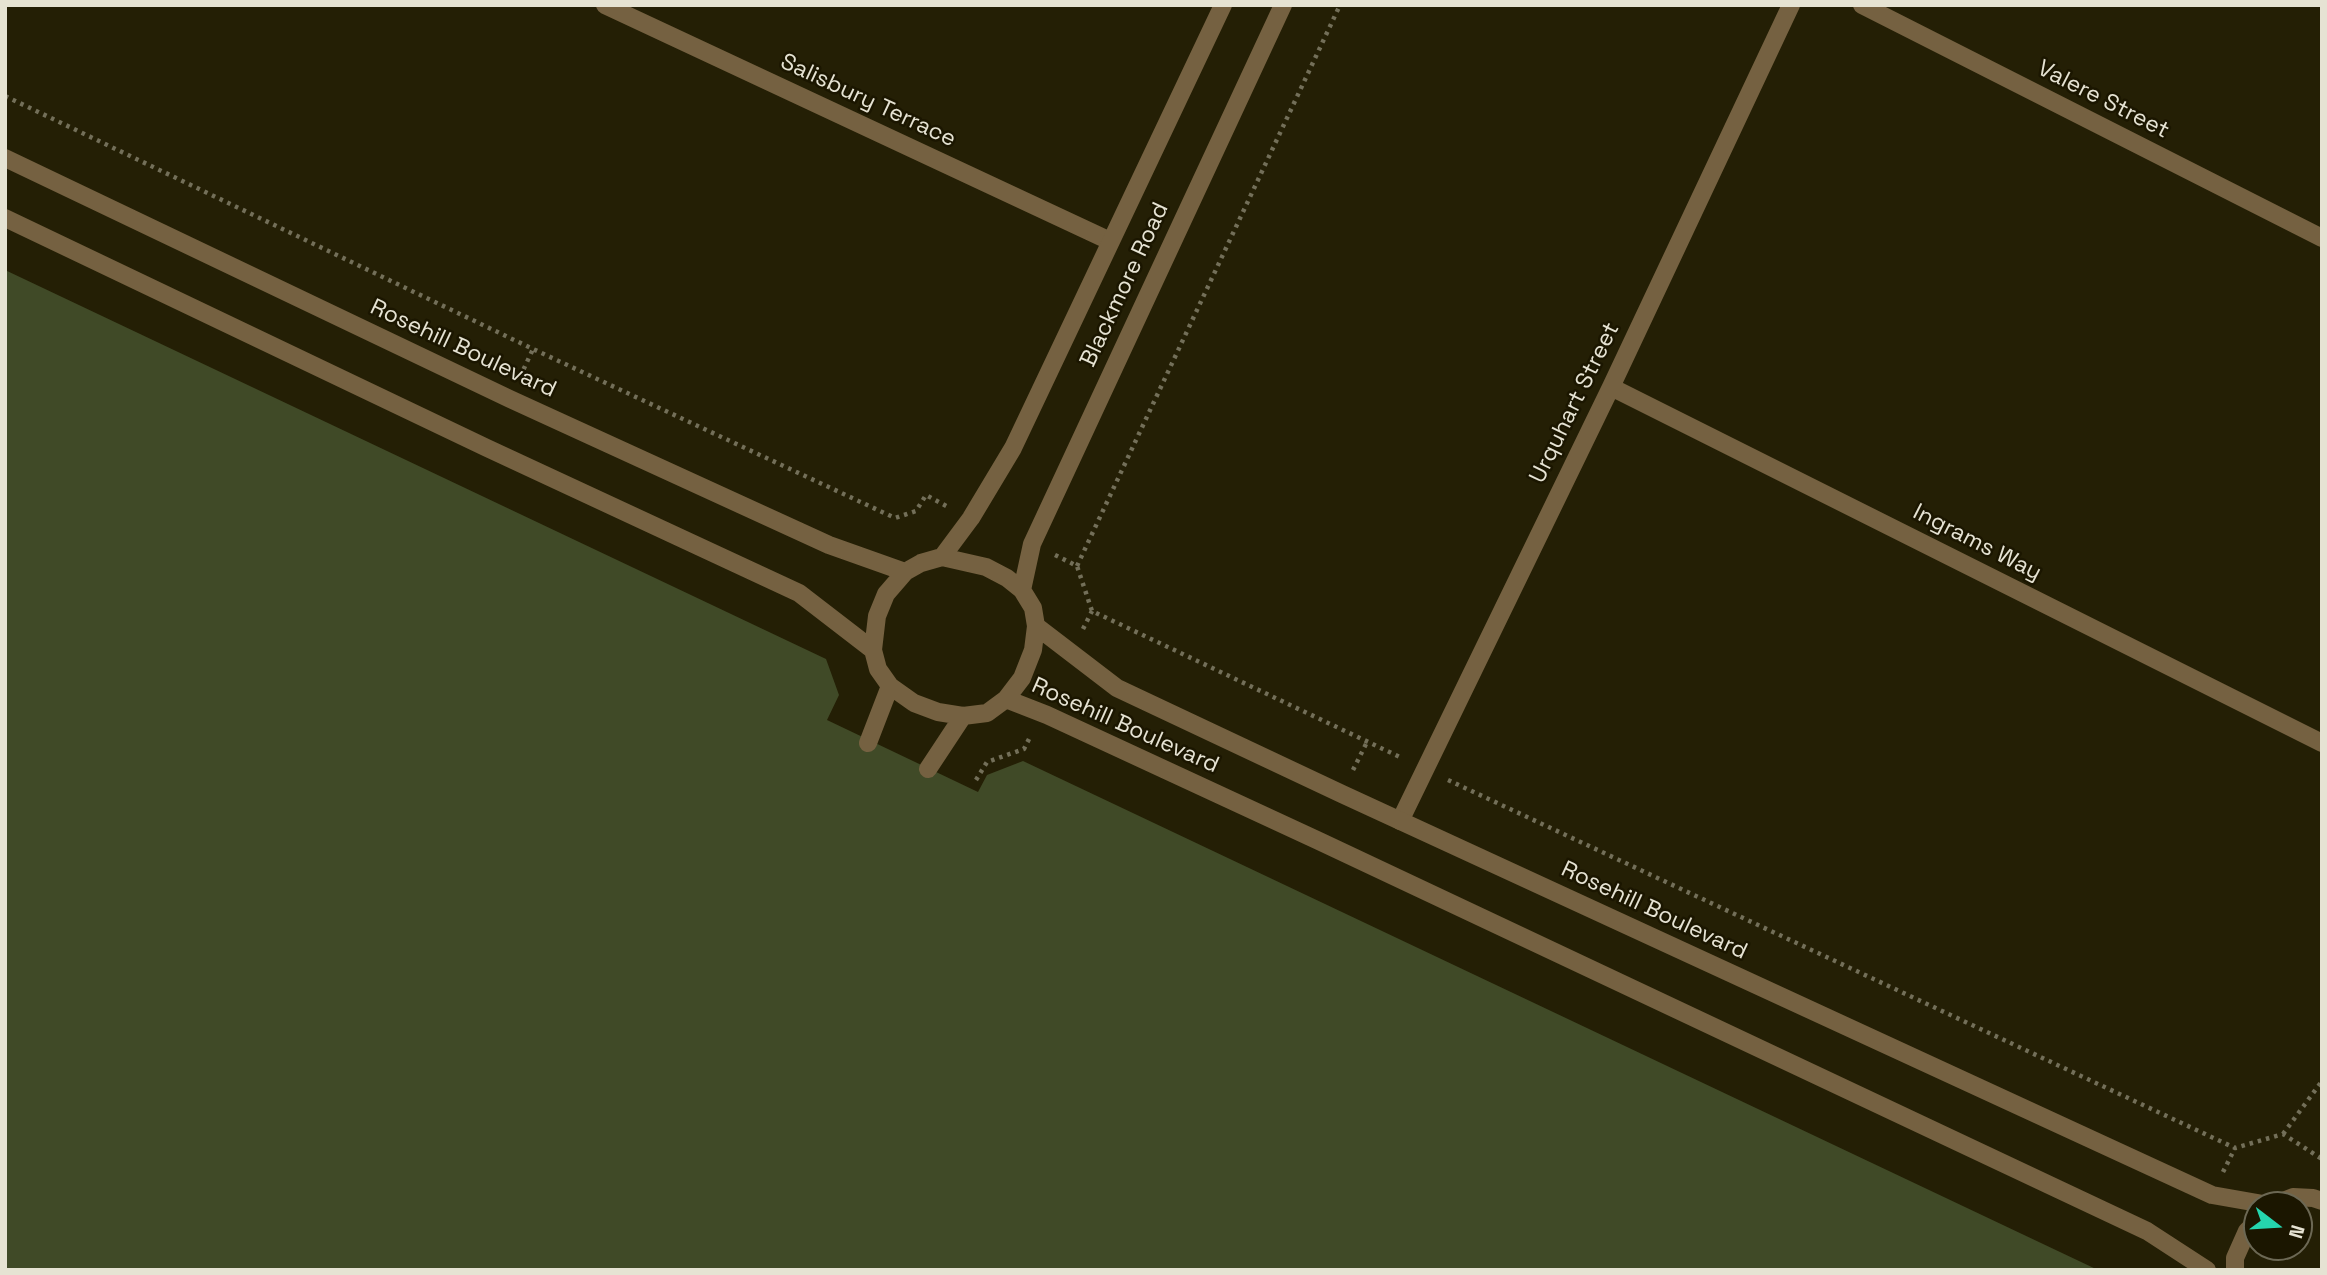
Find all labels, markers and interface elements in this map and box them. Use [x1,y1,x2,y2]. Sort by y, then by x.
street label: Salisbury Terrace [776,48,960,154]
street label: Valere Street [2033,55,2173,145]
street label: Blackmore Road [1075,198,1175,372]
street label: Rosehill Boulevard [366,294,560,404]
street label: Urquhart Street [1524,318,1626,488]
street label: Ingrams Way [1908,499,2046,587]
street label: Rosehill Boulevard [1027,672,1223,780]
street label: Rosehill Boulevard [1557,856,1751,966]
north arrow [2243,1191,2313,1261]
text: N [2283,1222,2310,1241]

